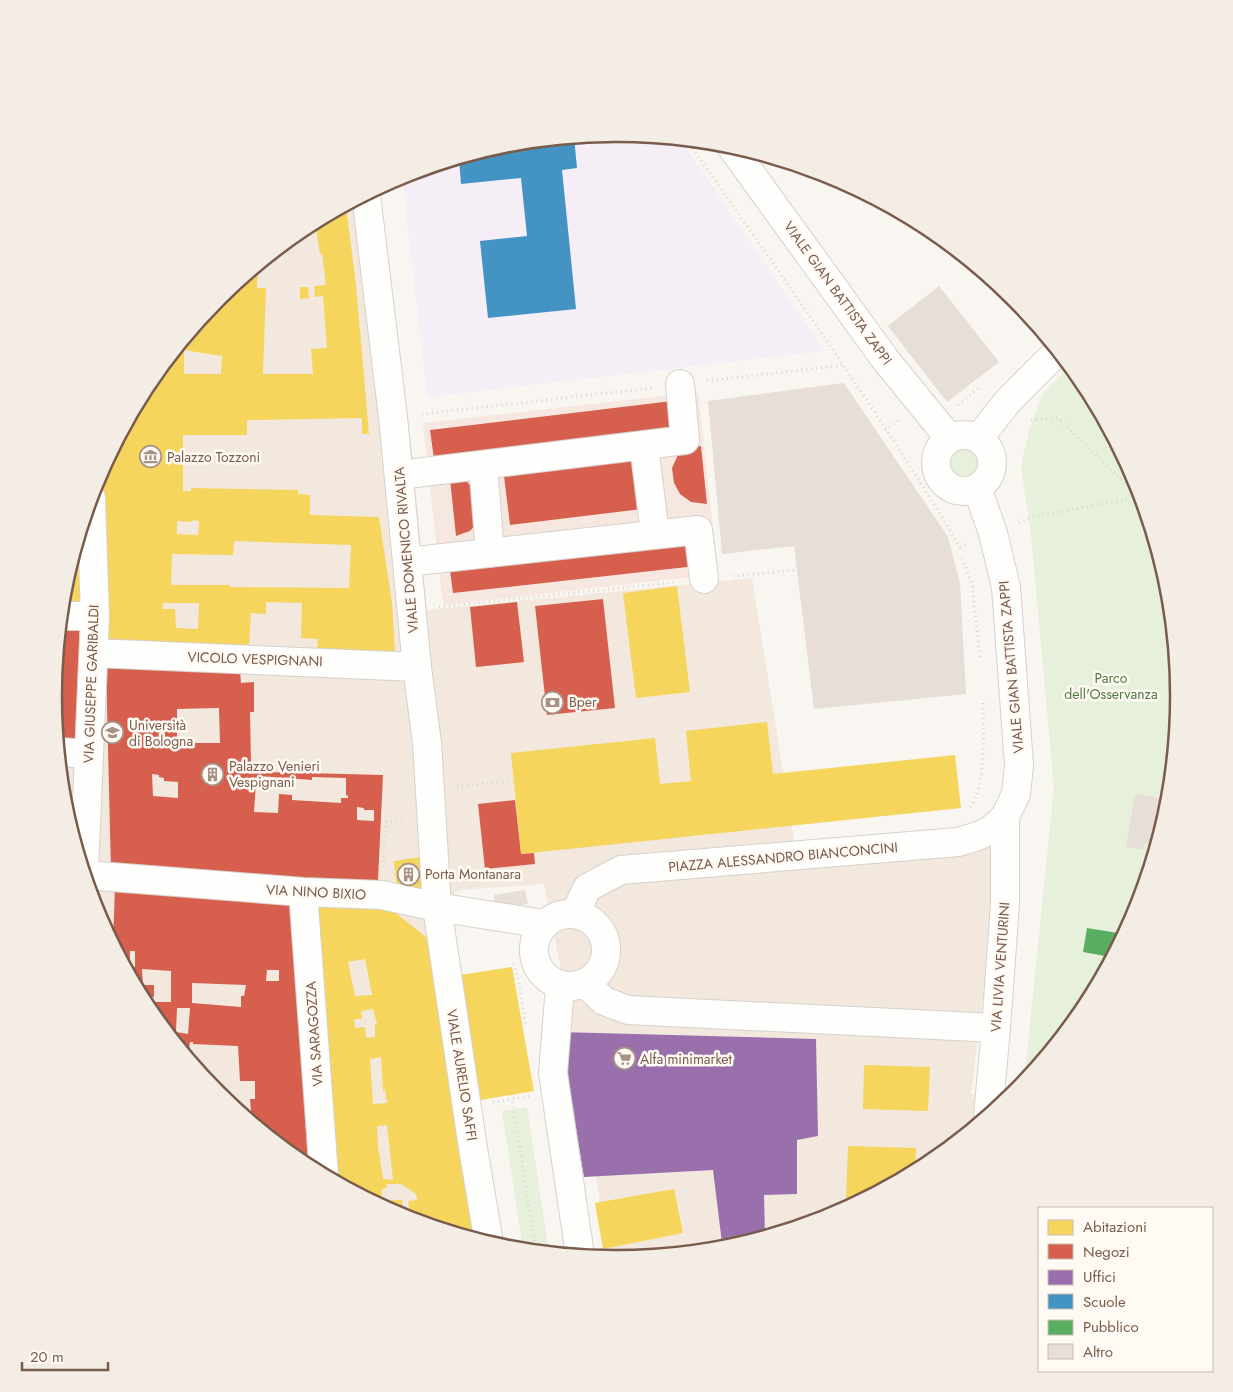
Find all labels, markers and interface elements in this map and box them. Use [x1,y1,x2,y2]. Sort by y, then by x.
street label: VIALE GIAN BATTISTA ZAPPI [779,217,897,369]
museum icon: Palazzo Tozzoni [139,445,163,469]
place label: Palazzo Tozzoni [167,447,260,467]
street label: VIALE DOMENICO RIVALTA [389,465,423,634]
street label: VIALE GIAN BATTISTA ZAPPI [993,580,1029,754]
street label: VIA GIUSEPPE GARIBALDI [78,604,104,764]
street label: VICOLO VESPIGNANI [187,647,323,671]
park label: Parco dell'Osservanza [1064,668,1158,704]
bank icon: Bper [541,690,565,714]
place label: Bper [569,692,597,712]
place label: Università di Bologna [129,715,193,751]
school or university icon: Università di Bologna [101,721,125,745]
place label: Palazzo Venieri Vespignani [229,756,320,792]
building icon: Palazzo Venieri Vespignani [201,762,225,786]
street label: PIAZZA ALESSANDRO BIANCONCINI [667,837,899,877]
building icon: Porta Montanara [397,862,421,886]
place label: Porta Montanara [425,864,521,884]
street label: VIA NINO BIXIO [266,879,366,905]
street label: VIA LIVIA VENTURINI [985,901,1015,1033]
street label: VIA SARAGOZZA [300,980,328,1087]
street label: VIALE AURELIO SAFFI [442,1008,482,1142]
supermarket icon: Alfa minimarket [612,1047,636,1071]
place label: Alfa minimarket [640,1049,733,1069]
legend [1038,1207,1213,1372]
text: Abitazioni [1083,1216,1147,1238]
text: Negozi [1083,1241,1130,1263]
text: Uffici [1083,1266,1116,1288]
text: Scuole [1083,1291,1126,1313]
text: Pubblico [1083,1316,1139,1338]
scale bar [22,1340,109,1372]
text: Altro [1083,1341,1113,1363]
text: 20 m [30,1346,64,1368]

